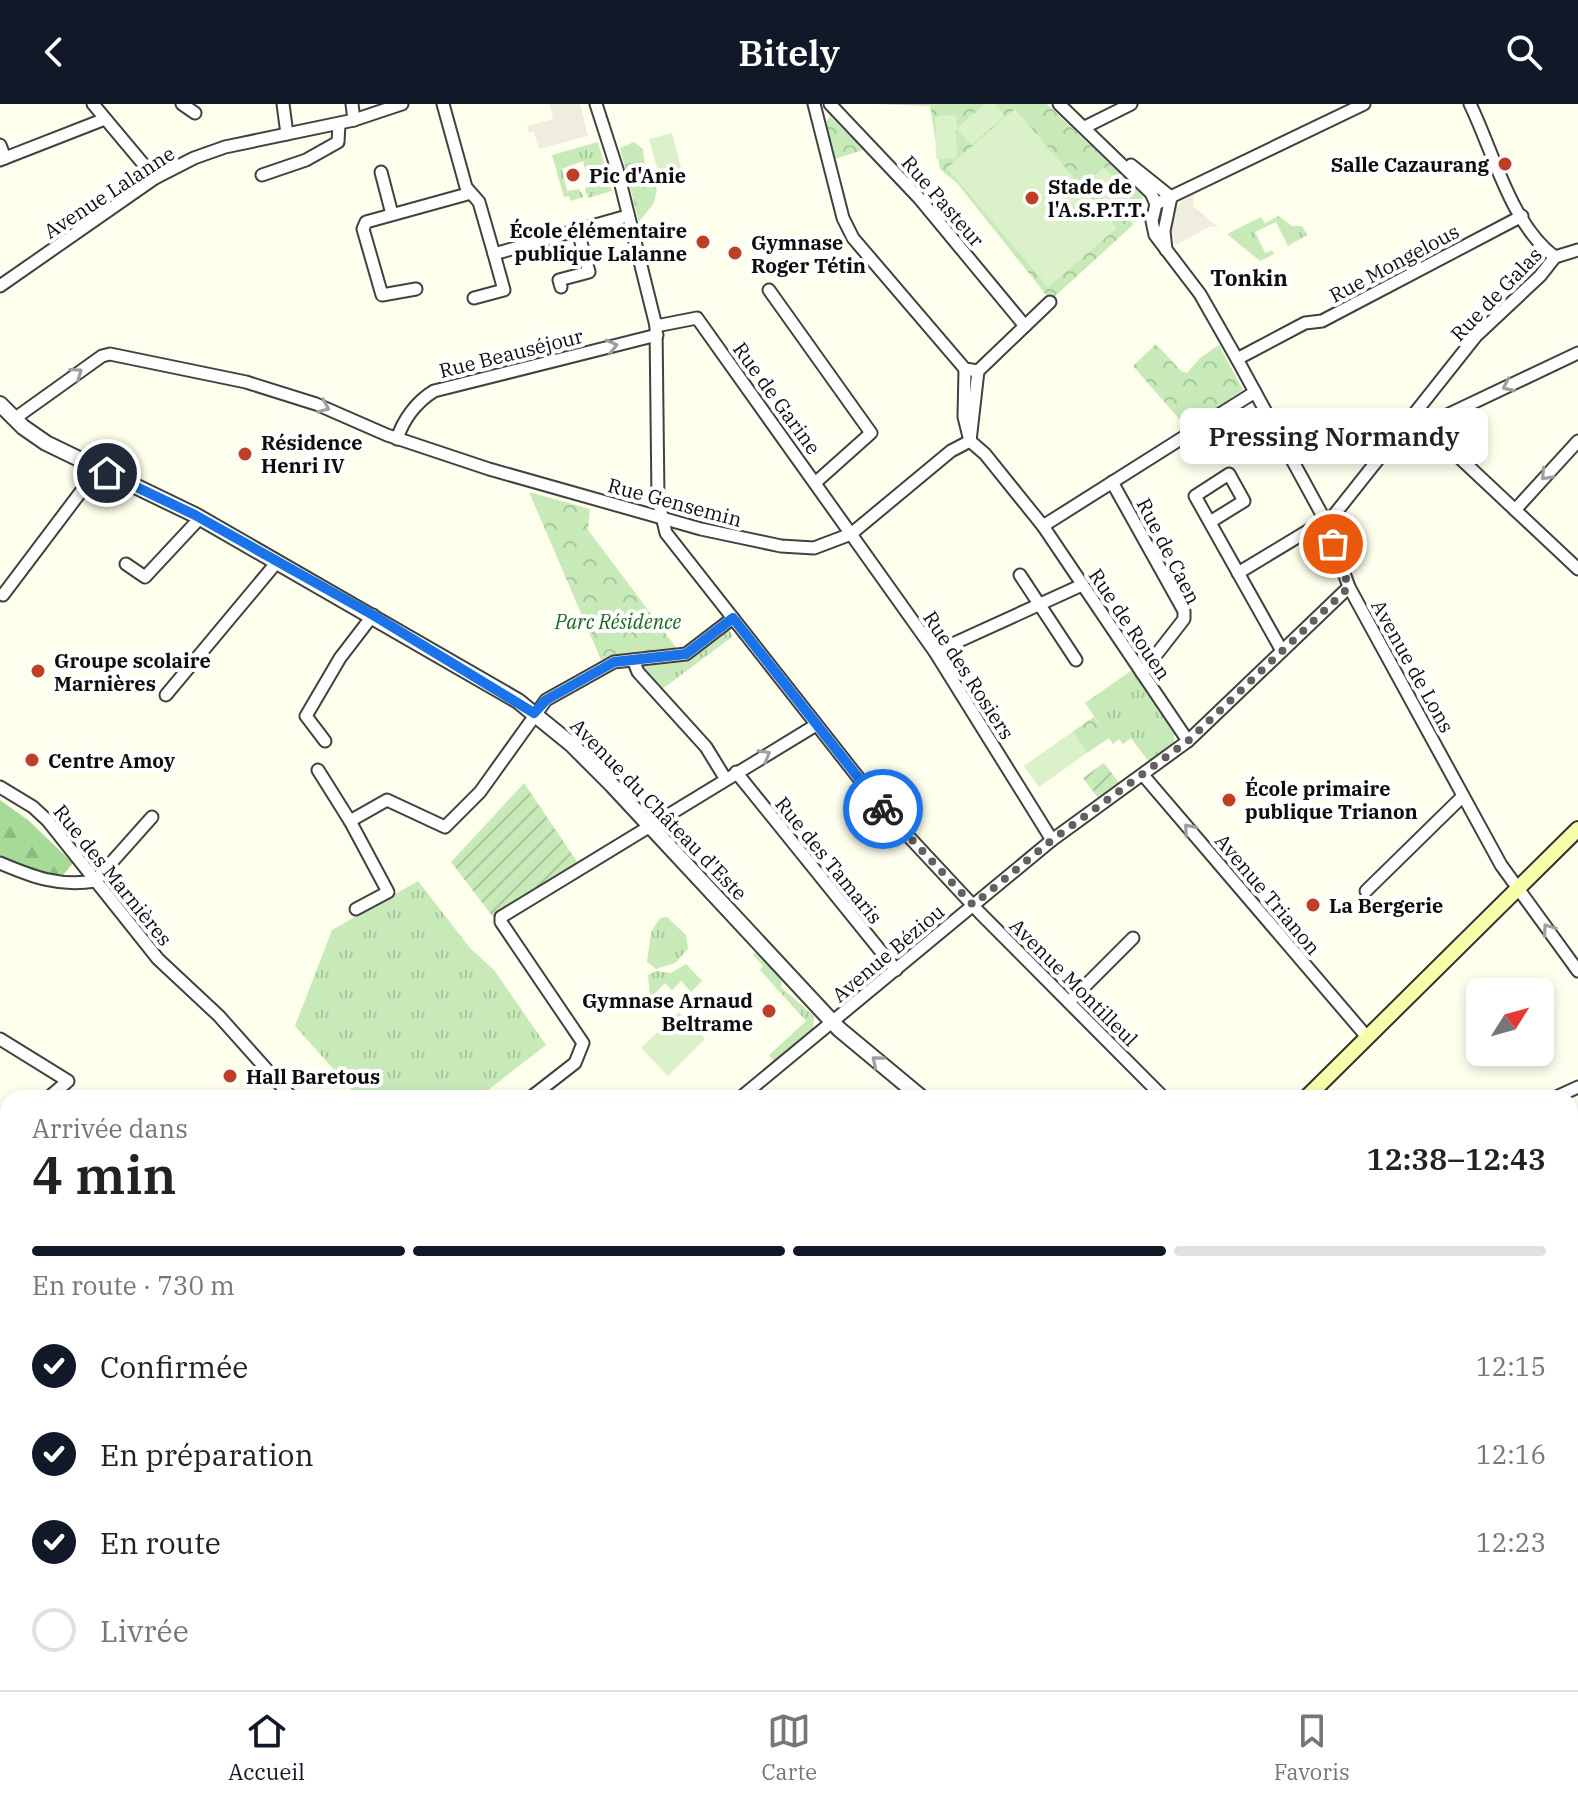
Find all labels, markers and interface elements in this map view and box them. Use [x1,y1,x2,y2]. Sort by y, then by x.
text: Bitely [738,29,840,76]
icon: back [32,30,76,74]
icon: search [1502,30,1546,74]
street label: Avenue Lalanne [38,140,180,244]
street label: Rue Pasteur [896,150,990,253]
place label: Salle Cazaurang [1331,151,1489,178]
marker: Salle Cazaurang [1496,155,1514,173]
place label: Pic d'Anie [589,162,686,189]
marker: Pic d'Anie [564,166,582,184]
place label: Stade de l'A.S.P.T.T. [1048,173,1146,223]
marker: Stade de l'A.S.P.T.T. [1023,189,1041,207]
place label: École élémentaire publique Lalanne [509,217,687,267]
street label: Rue Mongelous [1324,217,1464,309]
place label: Gymnase Roger Tétin [751,229,866,279]
marker: École élémentaire publique Lalanne [694,233,712,251]
street label: Rue de Galas [1444,241,1548,347]
marker: Gymnase Roger Tétin [726,244,744,262]
district label: Tonkin [1210,263,1288,292]
street label: Rue Beauséjour [436,322,586,384]
street label: Rue de Garine [727,336,827,460]
one-way arrow [605,338,619,355]
one-way arrow [68,368,82,383]
one-way arrow [1501,376,1516,392]
one-way arrow [316,398,330,414]
callout: Pressing Normandy [1179,408,1487,464]
text: Pressing Normandy [1208,419,1460,453]
place label: Résidence Henri IV [261,429,363,479]
pin [73,439,141,507]
marker: Résidence Henri IV [236,445,254,463]
icon: home [85,451,129,495]
one-way arrow [1542,466,1556,481]
street label: Rue Gensemin [605,471,745,533]
street label: Rue de Caen [1131,493,1207,609]
pin [1299,510,1367,578]
icon: bag [1311,522,1355,566]
street label: Rue de Rouen [1083,563,1177,685]
street label: Avenue de Lons [1365,595,1461,737]
street label: Rue des Rosiers [917,606,1021,744]
park label: Parc Résidence [554,608,681,635]
place label: Groupe scolaire Marnières [54,647,211,697]
marker: Groupe scolaire Marnières [29,662,47,680]
street label: Avenue du Château d'Este [565,712,753,906]
place label: Centre Amoy [48,747,176,774]
one-way arrow [756,749,771,765]
marker: Centre Amoy [23,751,41,769]
courier [843,769,923,849]
place label: École primaire publique Trianon [1245,775,1418,825]
icon: bike [861,787,905,831]
street label: Rue des Tamaris [769,791,889,929]
marker: École primaire publique Trianon [1220,791,1238,809]
street label: Rue des Marnières [48,799,178,951]
one-way arrow [1184,824,1199,838]
street label: Avenue Trianon [1209,828,1327,961]
place label: La Bergerie [1329,892,1443,919]
marker: La Bergerie [1304,896,1322,914]
street label: Avenue Béziou [826,898,950,1008]
street label: Avenue Montilleul [1004,912,1144,1052]
one-way arrow [1543,924,1558,938]
north arrow [1466,978,1554,1066]
map controls [1466,978,1554,1066]
place label: Gymnase Arnaud Beltrame [582,987,753,1037]
marker: Gymnase Arnaud Beltrame [760,1002,778,1020]
one-way arrow [871,1056,886,1071]
place label: Hall Baretous [246,1063,380,1090]
marker: Hall Baretous [221,1067,239,1085]
text: Arrivée dans [32,1111,188,1145]
text: 12:38–12:43 [1366,1139,1546,1178]
text: 4 min [32,1141,177,1208]
text: En route · 730 m [32,1268,235,1302]
icon: check [32,1344,76,1388]
text: Confirmée [100,1347,248,1386]
text: 12:15 [1476,1349,1546,1383]
icon: check [32,1432,76,1476]
text: En préparation [100,1435,314,1474]
text: 12:16 [1476,1437,1546,1471]
icon: check [32,1520,76,1564]
text: En route [100,1523,221,1562]
text: 12:23 [1476,1525,1546,1559]
text: Livrée [100,1611,189,1650]
tab: Accueil [228,1709,305,1786]
tab: Carte [761,1709,817,1786]
tab: Favoris [1274,1709,1350,1786]

